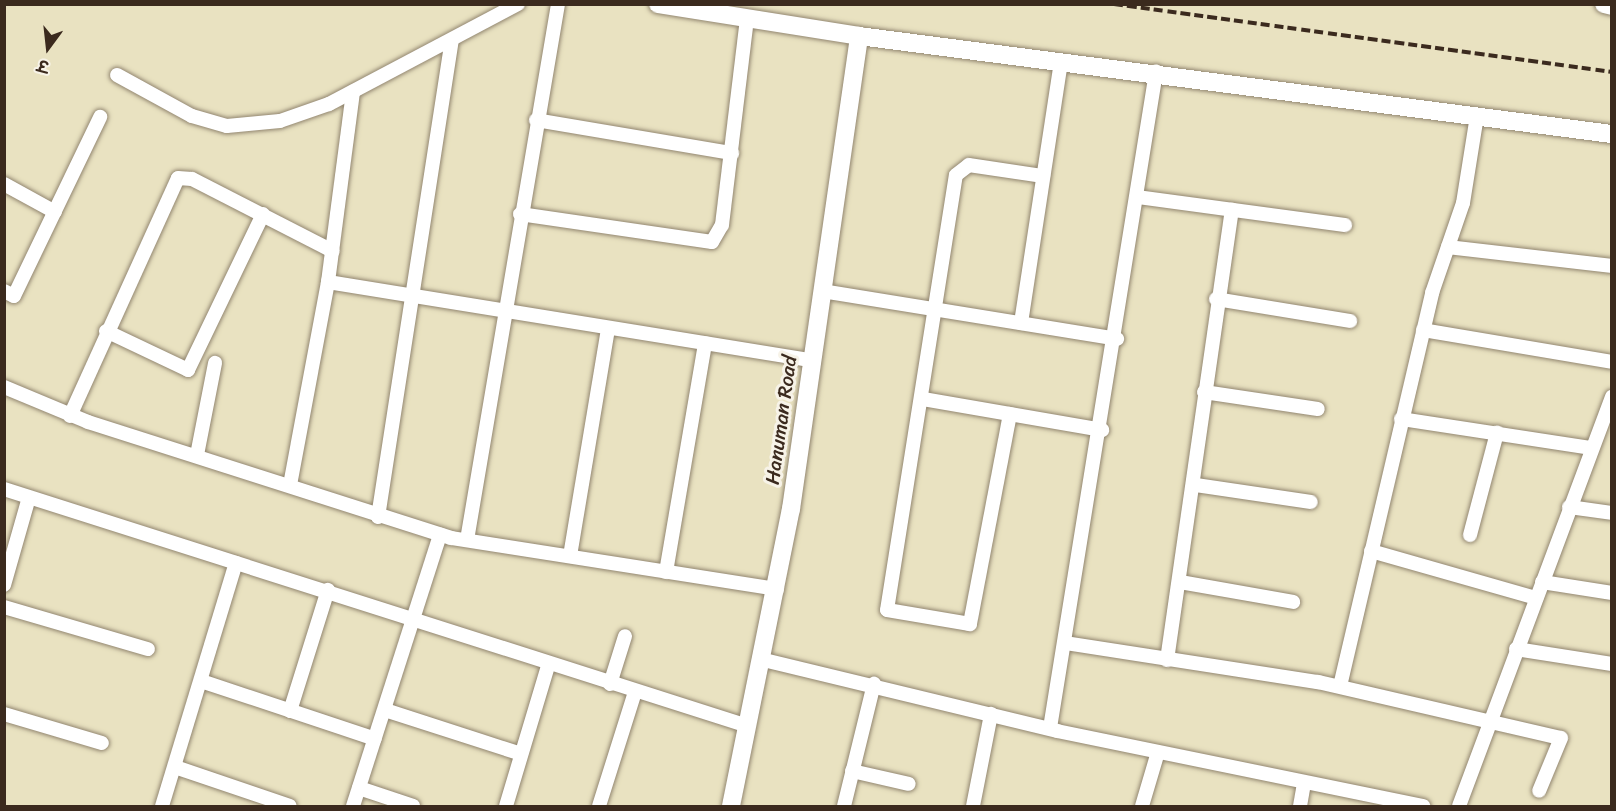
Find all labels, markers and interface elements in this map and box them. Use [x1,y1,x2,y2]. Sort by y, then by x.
north arrow [18,18,78,78]
text: उ [34,50,52,81]
street label: Hanuman Road [760,354,802,486]

